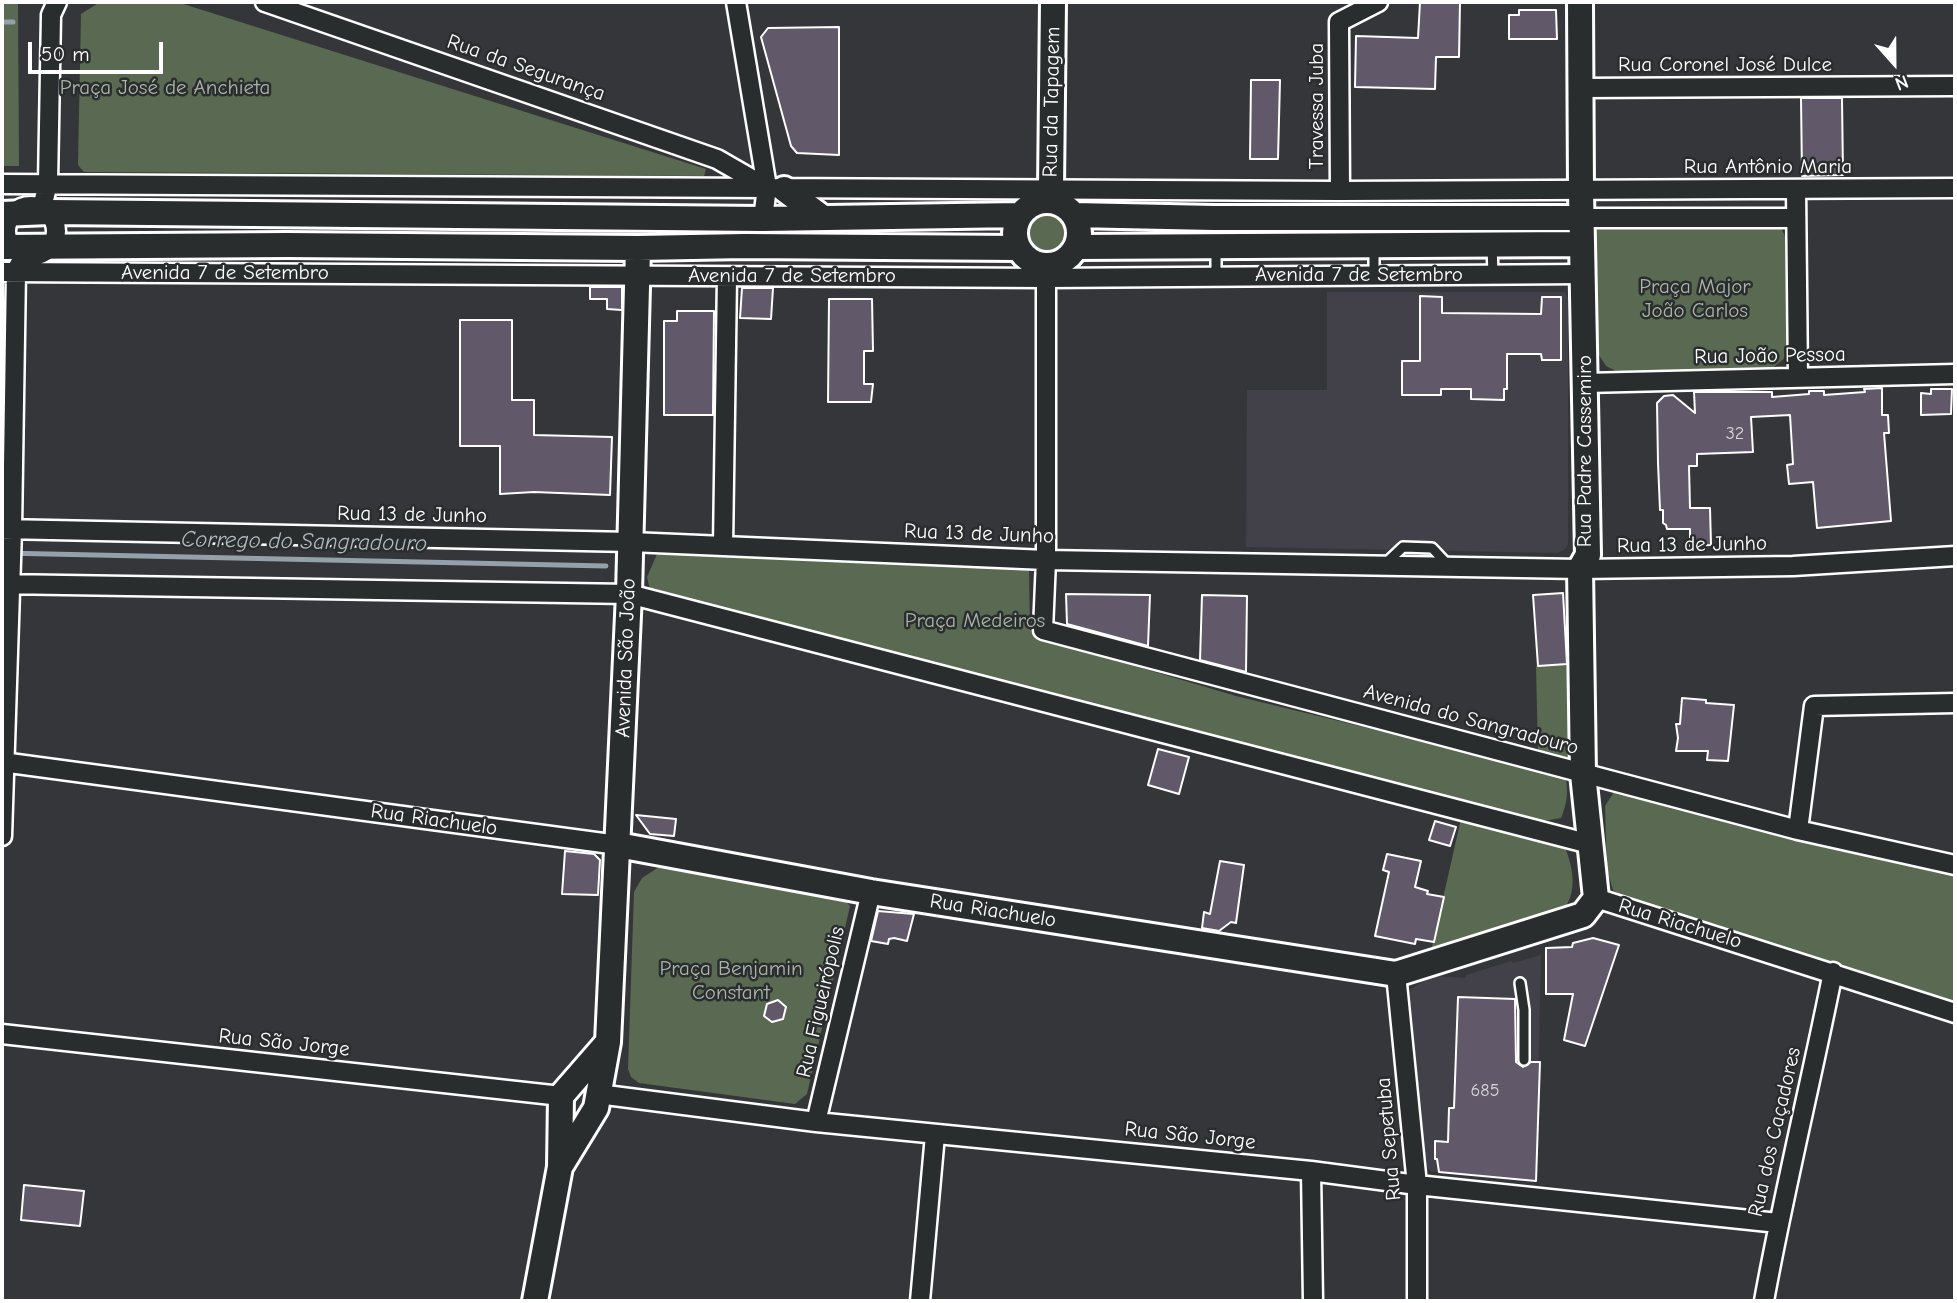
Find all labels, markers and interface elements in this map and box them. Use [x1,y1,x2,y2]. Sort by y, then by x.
street label: Rua da Tapagem [1038,26,1066,178]
scale bar [32,28,166,72]
north arrow [1859,28,1929,98]
street label: Rua da Segurança [444,29,608,107]
text: 50 m [41,42,90,66]
street label: Travessa Juba [1304,43,1330,169]
street label: Rua Coronel José Dulce [1618,52,1832,78]
text: N [1892,70,1911,95]
park label: Praça José de Anchieta [60,75,270,101]
street label: Rua Antônio Maria [1684,154,1852,180]
street label: Avenida 7 de Setembro [121,260,329,286]
street label: Avenida 7 de Setembro [1255,262,1463,288]
street label: Avenida 7 de Setembro [688,263,896,289]
park label: Praça Major João Carlos [1639,274,1751,324]
street label: Rua João Pessoa [1694,342,1846,370]
street label: Rua Padre Cassemiro [1572,355,1598,547]
house number: 32 [1726,423,1744,445]
street label: Rua 13 de Junho [337,501,487,529]
street label: Rua 13 de Junho [904,519,1054,549]
water label: Corrego do Sangradouro [181,526,427,558]
street label: Rua 13 de Junho [1617,531,1767,559]
street label: Avenida São João [611,578,641,738]
park label: Praça Medeiros [905,608,1045,634]
street label: Avenida do Sangradouro [1361,679,1581,761]
street label: Rua Riachuelo [369,799,499,841]
street label: Rua Riachuelo [928,889,1058,933]
street label: Rua Riachuelo [1615,893,1745,955]
street label: Rua Figueirópolis [791,924,851,1080]
park label: Praça Benjamin Constant [659,956,803,1006]
street label: Rua São Jorge [217,1024,351,1062]
street label: Rua dos Caçadores [1743,1045,1807,1219]
street label: Rua Sepetuba [1371,1076,1407,1202]
house number: 685 [1471,1080,1499,1102]
street label: Rua São Jorge [1123,1117,1257,1155]

